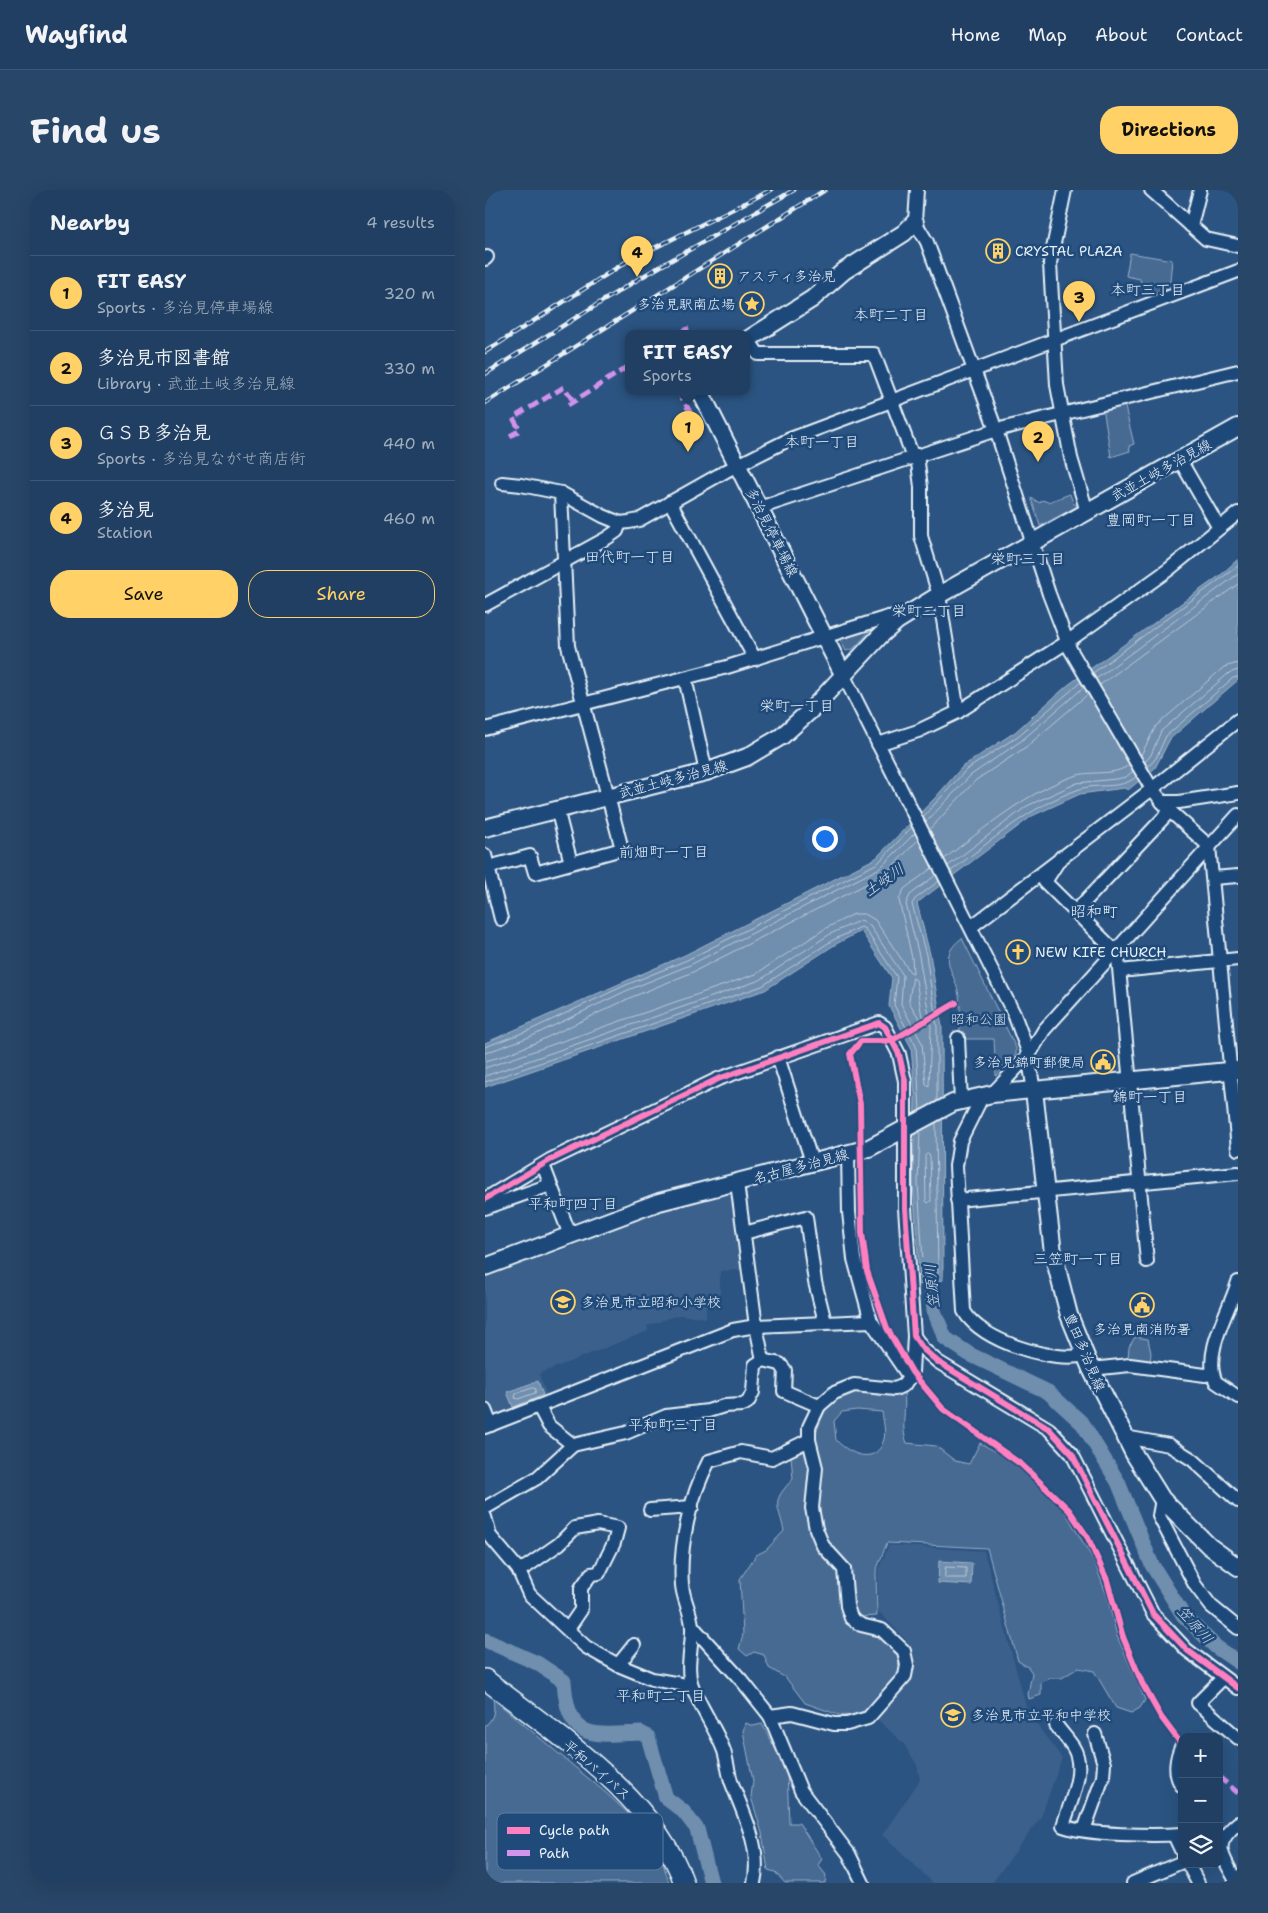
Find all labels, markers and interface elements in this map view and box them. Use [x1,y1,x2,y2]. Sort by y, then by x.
text: Wayfind [25,19,128,51]
text: Home [951,23,1000,47]
text: Map [1028,23,1067,47]
text: About [1095,23,1148,47]
text: Contact [1176,23,1243,47]
button: Directions [1100,106,1238,154]
text: Find us [30,107,161,154]
text: Nearby [50,209,130,237]
text: 4 results [366,212,435,233]
pin: 4 [621,236,653,277]
building icon: CRYSTAL PLAZA [985,238,1011,264]
place label: CRYSTAL PLAZA [1015,242,1123,260]
building icon: アスティ多治見 [707,263,733,289]
place label: アスティ多治見 [737,267,836,285]
text: FIT EASY [97,269,186,294]
district label: 本町三丁目 [1110,280,1186,300]
pin: 3 [1063,281,1095,322]
text: 1 [62,283,70,304]
text: 320 m [384,283,435,304]
place icon: 多治見駅南広場 [739,291,765,317]
place label: 多治見駅南広場 [637,295,735,313]
text: Sports · 多治見停車場線 [97,297,273,318]
district label: 本町二丁目 [853,305,929,325]
popup [625,330,750,395]
text: FIT EASY [643,340,732,365]
text: 多治見市図書館 [97,345,230,370]
text: 2 [60,358,72,379]
text: 330 m [383,358,435,379]
text: Sports [643,365,692,386]
text: Library · 武並土岐多治見線 [97,373,295,394]
pin: 1 [672,411,704,452]
text: ＧＳＢ多治見 [97,420,211,445]
pin: 2 [1022,421,1054,462]
district label: 本町一丁目 [784,432,860,452]
text: 3 [60,433,72,454]
text: 440 m [383,433,435,454]
street label: 武並土岐多治見線 [1108,435,1214,505]
text: Sports · 多治見ながせ商店街 [97,448,305,469]
street label: 多治見停車場線 [742,484,802,580]
text: 多治見 [97,497,154,522]
text: 4 [60,508,72,529]
text: 460 m [383,508,435,529]
district label: 豊岡町一丁目 [1106,510,1196,530]
text: Station [97,522,153,543]
district label: 田代町一丁目 [585,547,675,567]
district label: 栄町三丁目 [990,549,1066,569]
button: Save [50,570,238,618]
button: Share [248,570,435,618]
district label: 栄町二丁目 [891,601,967,621]
district label: 栄町一丁目 [759,696,835,716]
street label: 武並土岐多治見線 [617,756,729,802]
your location [812,826,838,852]
district label: 前畑町一丁目 [619,842,709,862]
water label: 土岐川 [860,859,908,901]
district label: 昭和町 [1070,901,1118,922]
church icon: NEW KIFE CHURCH [1005,939,1031,965]
place label: NEW KIFE CHURCH [1035,943,1167,961]
park label: 昭和公園 [951,1010,1007,1028]
public building icon: 多治見錦町郵便局 [1090,1049,1116,1075]
place label: 多治見錦町郵便局 [973,1053,1085,1071]
district label: 錦町一丁目 [1112,1087,1188,1107]
street label: 名古屋多治見線 [751,1145,851,1187]
district label: 平和町四丁目 [528,1194,618,1214]
district label: 三笠町一丁目 [1033,1249,1123,1269]
water label: 笠原川 [920,1263,944,1309]
school or university icon: 多治見市立昭和小学校 [550,1289,576,1315]
public building icon: 多治見南消防署 [1129,1292,1155,1318]
place label: 多治見市立昭和小学校 [581,1293,721,1311]
street label: 豊田多治見線 [1060,1310,1110,1394]
place label: 多治見南消防署 [1093,1320,1191,1338]
district label: 平和町三丁目 [628,1415,718,1435]
water label: 笠原川 [1173,1602,1217,1648]
district label: 平和町二丁目 [616,1686,706,1706]
school or university icon: 多治見市立平和中学校 [940,1702,966,1728]
place label: 多治見市立平和中学校 [971,1706,1111,1724]
map controls [1178,1733,1223,1868]
button: + [1178,1733,1223,1778]
street label: 平和バイパス [559,1736,635,1804]
button: − [1178,1778,1223,1823]
legend [497,1813,663,1870]
text: Cycle path [539,1821,610,1839]
button: layers [1178,1823,1223,1868]
text: Path [539,1844,570,1862]

